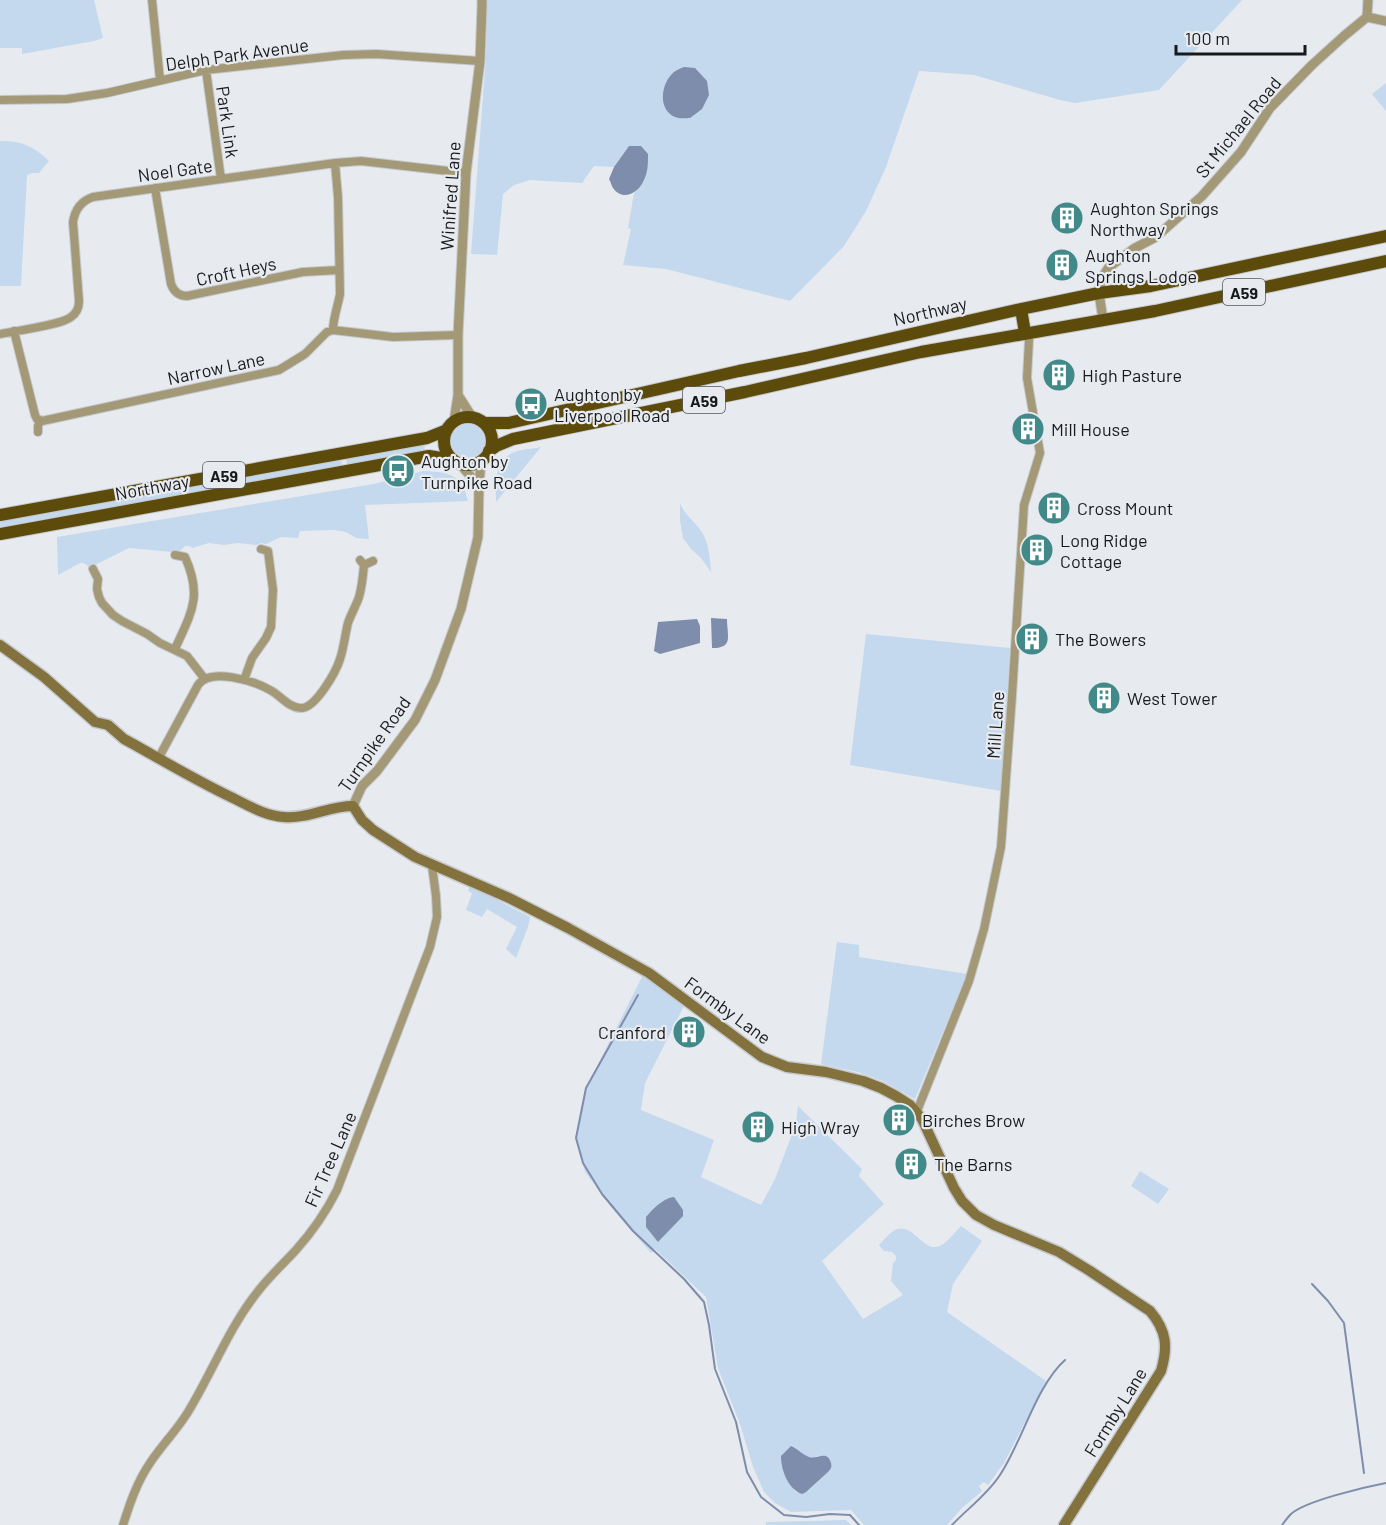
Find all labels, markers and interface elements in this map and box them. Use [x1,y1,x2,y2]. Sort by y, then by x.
scale bar [1176,18,1305,56]
text: 100 m [1185,27,1230,49]
street label: Delph Park Avenue [164,33,310,75]
street label: St Michael Road [1191,72,1285,182]
street label: Park Link [212,85,244,159]
street label: Winifred Lane [435,141,465,251]
street label: Noel Gate [136,154,214,186]
place label: Aughton Springs Northway [1090,197,1219,240]
building icon: Aughton Springs Northway [1049,200,1085,236]
place label: Aughton Springs Lodge [1085,244,1197,287]
building icon: Aughton Springs Lodge [1044,247,1080,283]
street label: Croft Heys [194,252,278,290]
road number: A59 [1223,279,1265,305]
street label: Northway [891,292,969,330]
street label: Narrow Lane [165,347,267,389]
building icon: High Pasture [1041,357,1077,393]
place label: High Pasture [1082,364,1182,386]
place label: Aughton by Liverpool Road [554,383,670,426]
bus stop icon: Aughton by Liverpool Road [513,386,549,422]
road number: A59 [683,387,725,413]
building icon: Mill House [1010,411,1046,447]
place label: Mill House [1051,418,1130,440]
place label: Aughton by Turnpike Road [421,450,533,493]
bus stop icon: Aughton by Turnpike Road [380,453,416,489]
road number: A59 [203,462,245,488]
street label: Northway [113,470,191,504]
building icon: Cross Mount [1036,490,1072,526]
place label: Cross Mount [1077,497,1173,519]
place label: Long Ridge Cottage [1060,529,1148,572]
building icon: Long Ridge Cottage [1019,532,1055,568]
building icon: The Bowers [1014,621,1050,657]
place label: The Bowers [1055,628,1146,650]
building icon: West Tower [1086,680,1122,716]
place label: West Tower [1127,687,1218,709]
street label: Mill Lane [982,690,1008,760]
street label: Turnpike Road [333,692,415,796]
street label: Formby Lane [681,971,775,1049]
building icon: Cranford [671,1014,707,1050]
place label: Cranford [598,1021,666,1043]
building icon: Birches Brow [881,1102,917,1138]
street label: Fir Tree Lane [299,1108,361,1210]
building icon: High Wray [740,1109,776,1145]
place label: Birches Brow [922,1109,1025,1131]
place label: High Wray [781,1116,860,1138]
building icon: The Barns [893,1146,929,1182]
place label: The Barns [934,1153,1012,1175]
street label: Formby Lane [1079,1363,1151,1461]

